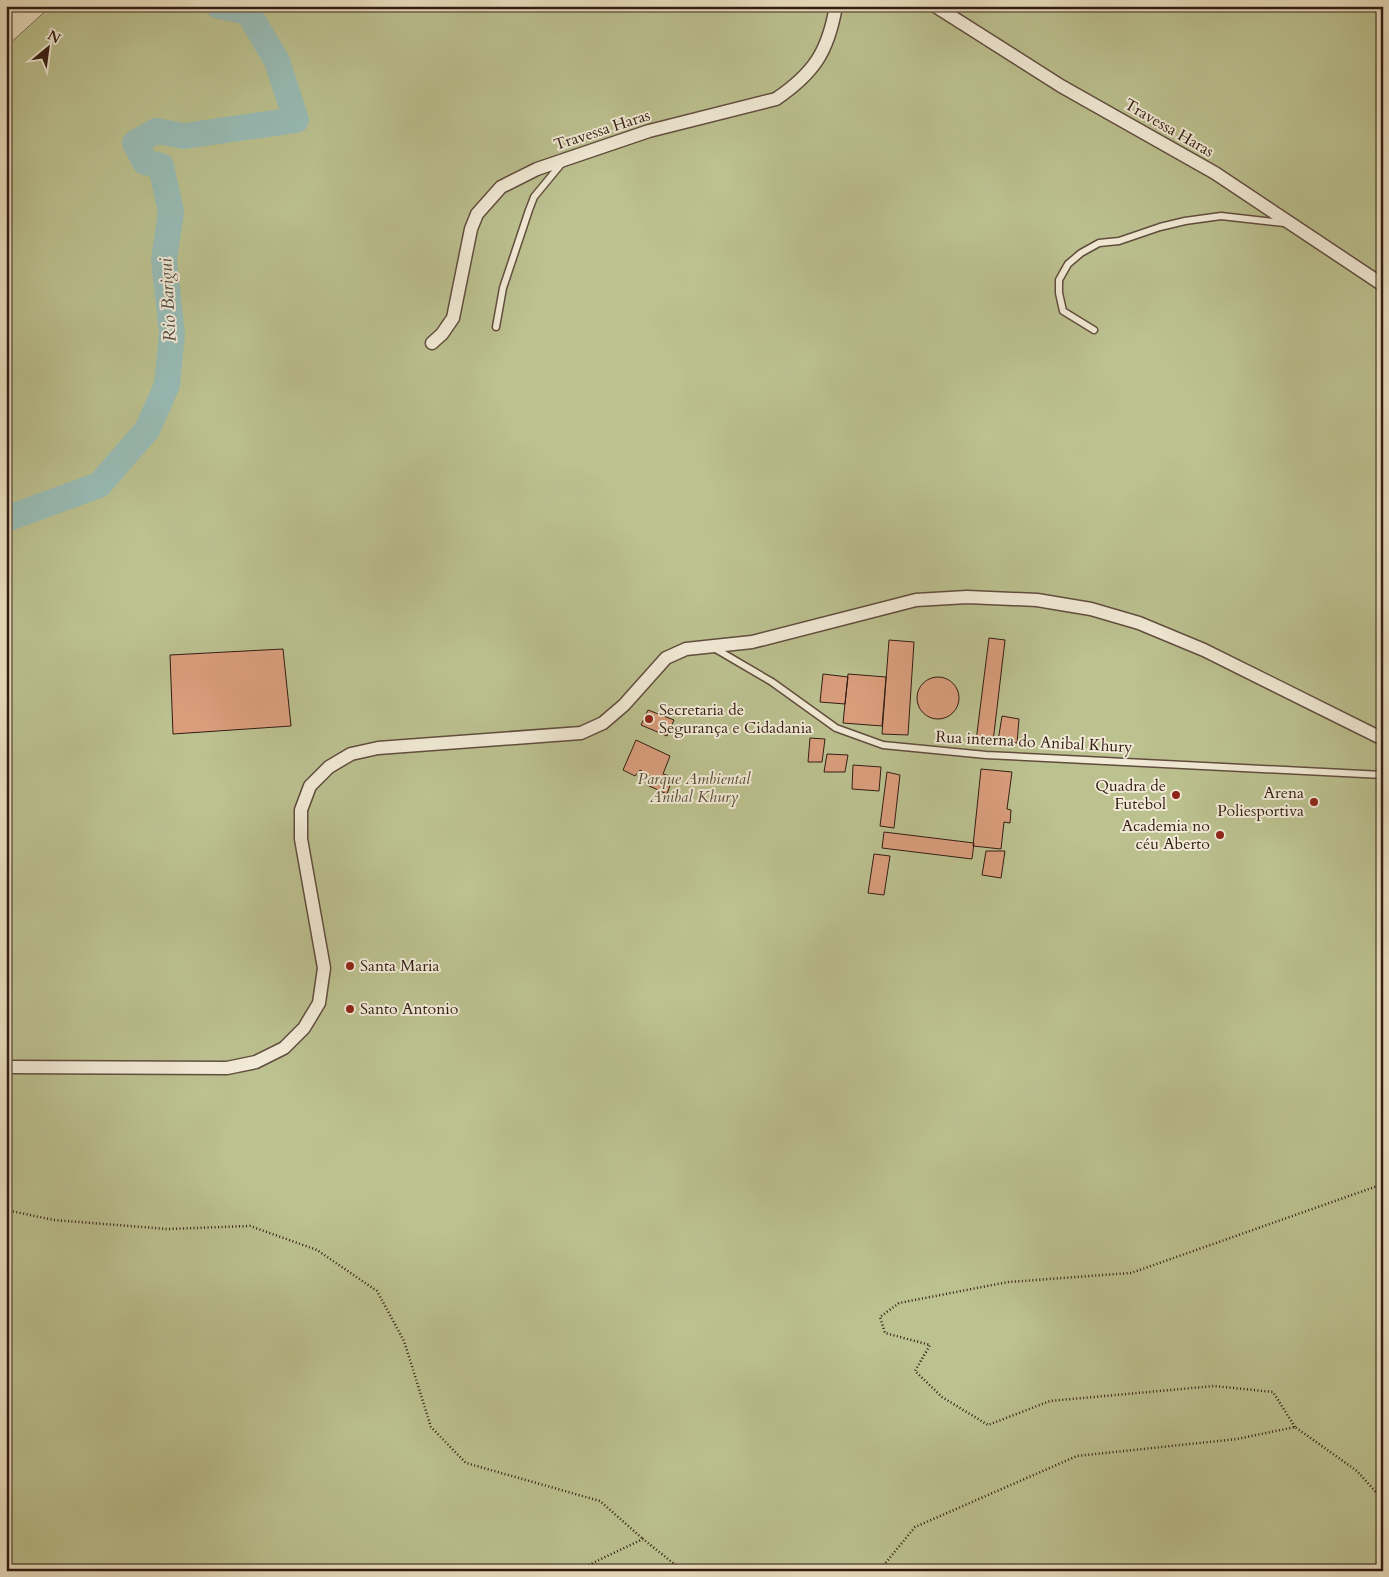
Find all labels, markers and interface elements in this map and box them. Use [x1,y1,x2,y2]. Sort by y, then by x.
north arrow [22,22,72,72]
text: N [44,26,64,48]
street label: Travessa Haras [1120,93,1218,163]
street label: Travessa Haras [551,104,653,156]
water label: Rio Barigui [153,256,183,342]
place label: Secretaria de Segurança e Cidadania [659,699,812,739]
marker: Secretaria de Segurança e Cidadania [643,713,655,725]
street label: Rua interna do Anibal Khury [935,726,1134,758]
park label: Parque Ambiental Anibal Khury [638,768,751,808]
place label: Quadra de Futebol [1095,775,1166,815]
place label: Arena Poliesportiva [1217,782,1304,822]
marker: Quadra de Futebol [1170,789,1182,801]
marker: Arena Poliesportiva [1308,796,1320,808]
place label: Academia no céu Aberto [1122,815,1210,855]
marker: Academia no céu Aberto [1214,829,1226,841]
place label: Santa Maria [360,955,440,977]
marker: Santa Maria [344,960,356,972]
place label: Santo Antonio [360,998,459,1020]
marker: Santo Antonio [344,1003,356,1015]

